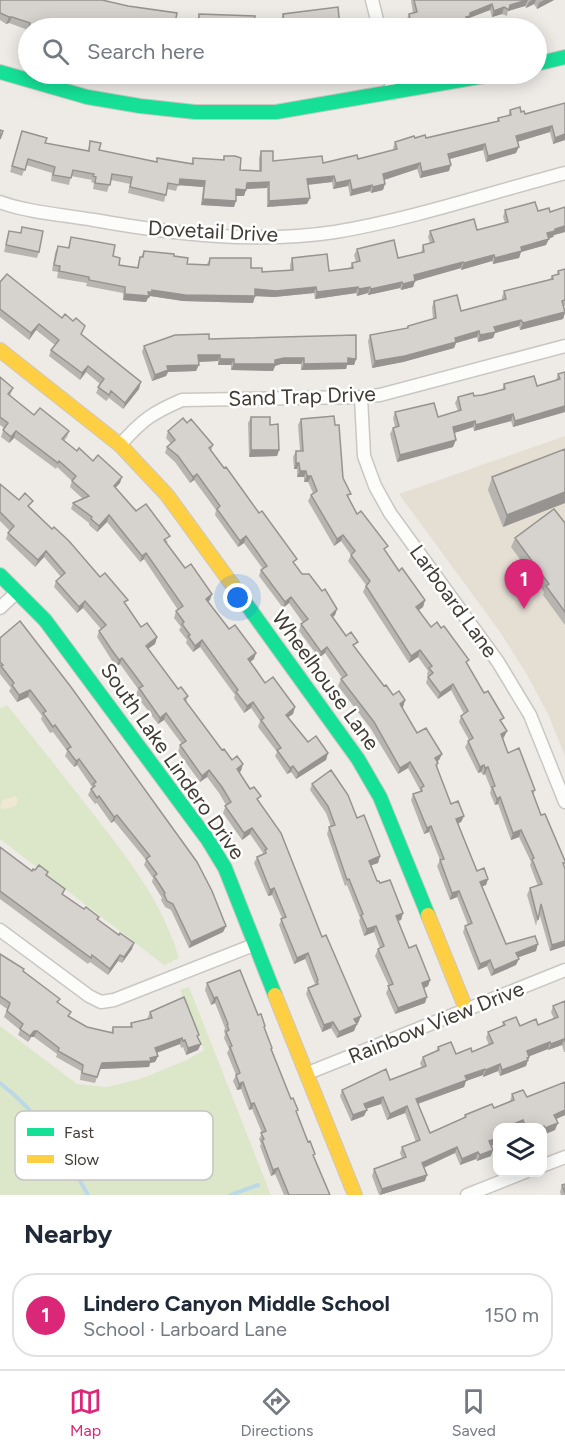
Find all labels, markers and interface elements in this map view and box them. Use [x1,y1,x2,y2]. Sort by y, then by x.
search box [18,18,547,84]
icon: search [39,35,72,68]
text: Search here [87,38,205,65]
street label: Dovetail Drive [147,215,279,247]
street label: Sand Trap Drive [228,381,376,411]
street label: Larboard Lane [405,540,503,662]
pin: 1 [504,560,544,609]
your location [223,583,252,612]
street label: Wheelhouse Lane [267,605,385,755]
street label: South Lake Lindero Drive [96,658,250,864]
street label: Rainbow View Drive [345,975,527,1069]
legend [15,1111,213,1180]
text: Fast [64,1123,94,1142]
map controls [493,1123,547,1177]
button: layers [493,1123,547,1177]
text: Slow [64,1150,99,1169]
text: Nearby [24,1218,112,1250]
text: Lindero Canyon Middle School [83,1290,390,1317]
text: 1 [41,1303,50,1327]
text: 150 m [484,1303,539,1327]
text: School · Larboard Lane [83,1317,287,1341]
tab: Map [69,1385,102,1440]
tab: Directions [240,1385,313,1440]
tab: Saved [452,1385,496,1440]

